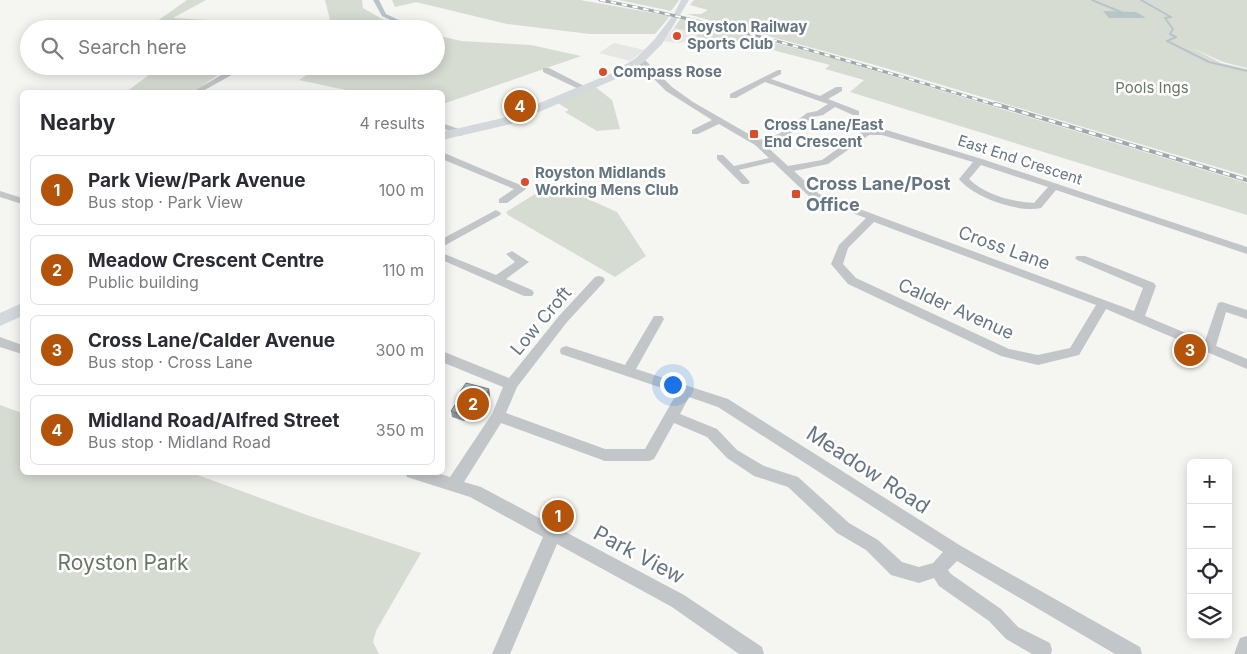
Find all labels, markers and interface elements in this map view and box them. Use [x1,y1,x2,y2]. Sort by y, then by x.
place label: Royston Railway Sports Club [687,17,807,53]
search box [20,20,445,75]
marker: Royston Railway Sports Club [671,30,683,42]
icon: search [38,34,66,62]
text: Search here [78,36,187,59]
place label: Compass Rose [613,62,722,81]
marker: Compass Rose [597,66,609,78]
park label: Pools Ings [1115,78,1189,97]
pin: 4 [504,87,536,125]
text: Nearby [40,110,115,135]
text: 4 results [360,113,425,133]
place label: Cross Lane/East End Crescent [764,115,884,151]
marker: Cross Lane/East End Crescent [748,128,760,140]
street label: East End Crescent [955,130,1085,189]
place label: Royston Midlands Working Mens Club [535,163,679,199]
text: Park View/Park Avenue [88,169,305,192]
place label: Cross Lane/Post Office [806,173,951,215]
marker: Royston Midlands Working Mens Club [519,176,531,188]
text: 1 [54,180,60,200]
text: 100 m [379,180,424,200]
marker: Cross Lane/Post Office [790,188,802,200]
text: Bus stop · Park View [88,192,243,212]
street label: Cross Lane [956,221,1053,274]
text: Meadow Crescent Centre [88,249,324,272]
text: 2 [52,260,62,280]
text: 110 m [382,260,424,280]
text: Public building [88,272,199,292]
street label: Calder Avenue [895,274,1017,343]
street label: Low Croft [506,282,575,359]
text: Cross Lane/Calder Avenue [88,329,335,352]
pin: 3 [1174,331,1206,369]
text: 3 [52,340,62,360]
text: 300 m [375,340,424,360]
text: Bus stop · Cross Lane [88,352,253,372]
your location [660,372,686,398]
pin: 2 [457,385,489,423]
text: Midland Road/Alfred Street [88,409,340,432]
text: 4 [52,420,62,440]
text: 350 m [376,420,424,440]
street label: Meadow Road [802,420,935,519]
text: Bus stop · Midland Road [88,432,271,452]
map controls [1187,459,1232,639]
button: + [1187,459,1232,504]
pin: 1 [542,497,574,535]
button: − [1187,504,1232,549]
street label: Park View [589,520,689,589]
button: locate [1187,549,1232,594]
park label: Royston Park [58,550,189,575]
button: layers [1187,594,1232,639]

